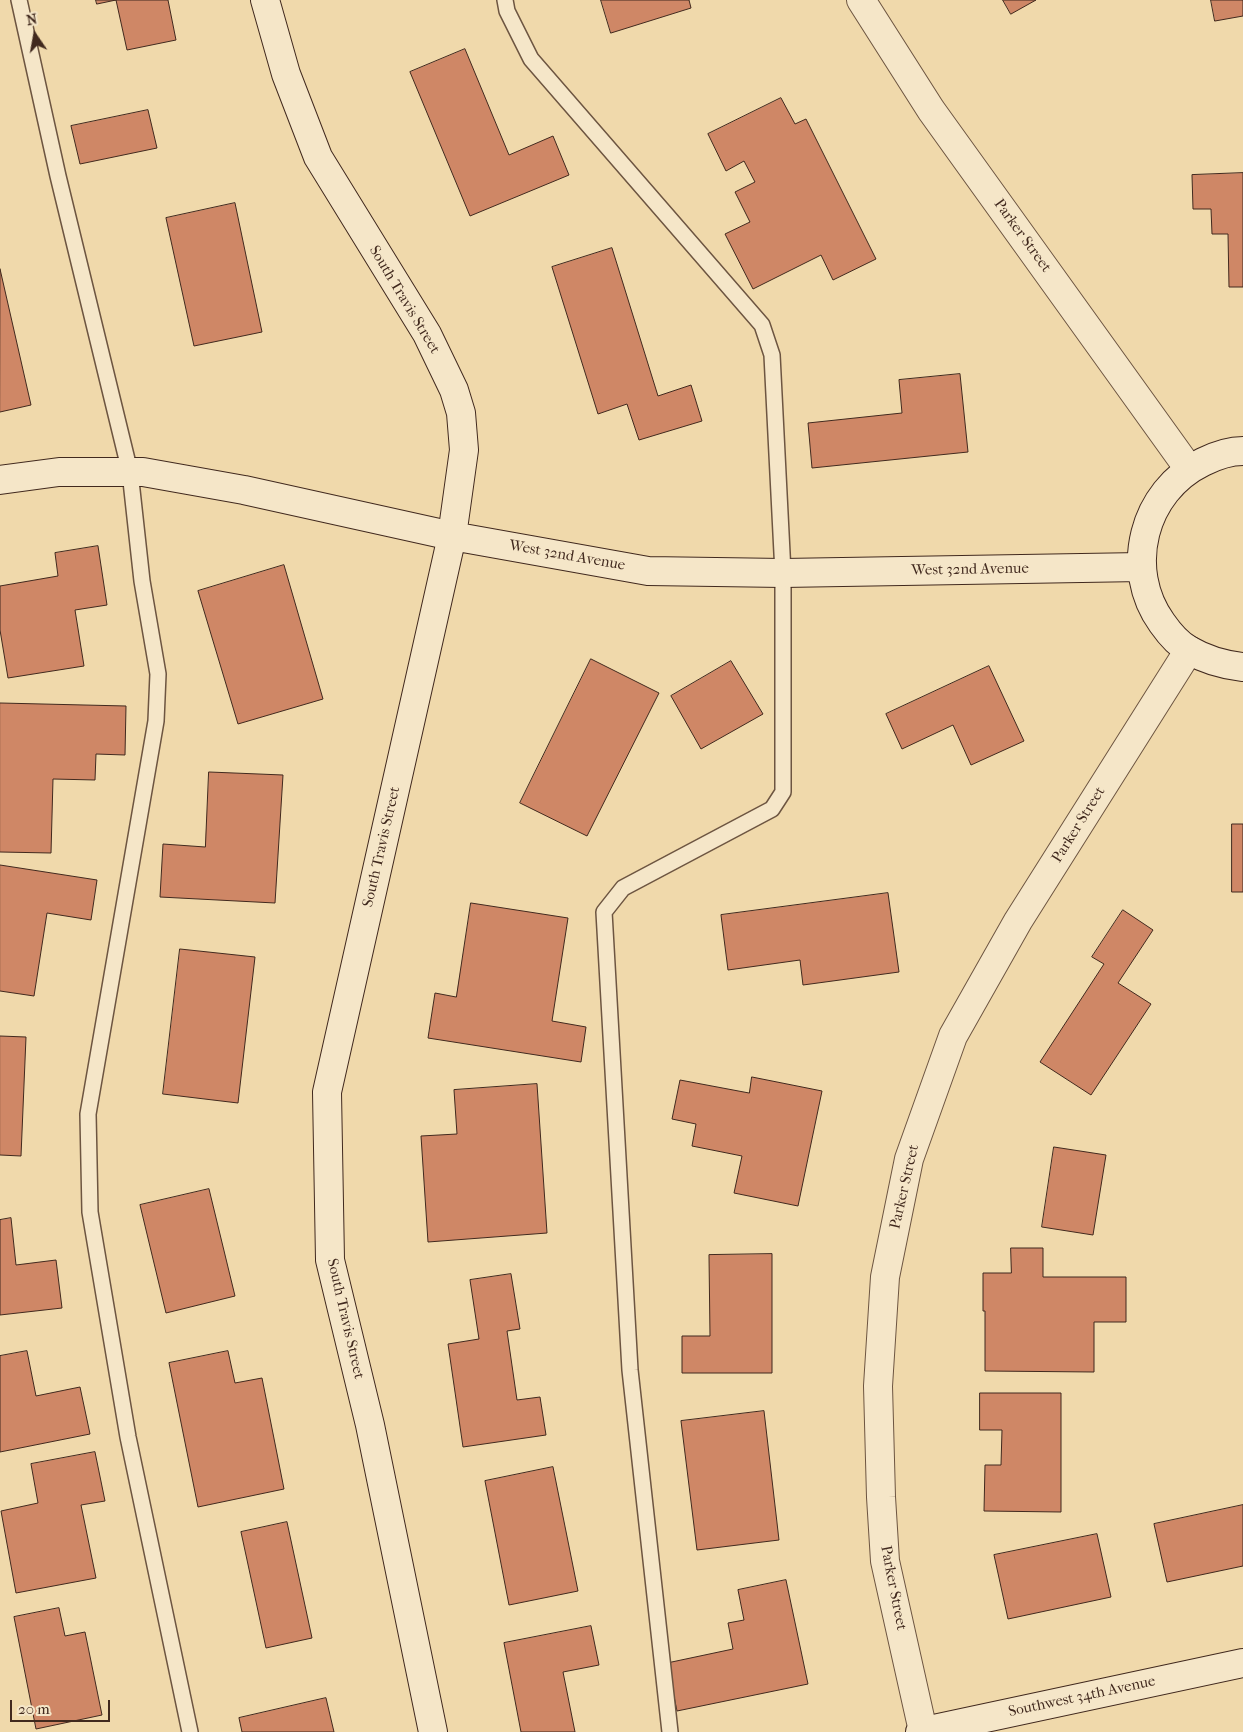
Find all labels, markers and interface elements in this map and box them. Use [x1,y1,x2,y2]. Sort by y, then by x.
north arrow [10,10,60,60]
text: N [25,10,39,29]
street label: Parker Street [989,196,1055,276]
street label: South Travis Street [365,243,443,357]
street label: West 32nd Avenue [508,537,626,575]
street label: West 32nd Avenue [911,560,1029,580]
street label: Parker Street [1049,784,1109,866]
street label: South Travis Street [359,785,405,909]
street label: Parker Street [887,1143,923,1231]
street label: South Travis Street [322,1257,368,1381]
street label: Parker Street [876,1544,910,1632]
street label: Southwest 34th Avenue [1007,1673,1157,1721]
scale bar [12,1690,112,1722]
text: 20 m [18,1700,50,1718]

